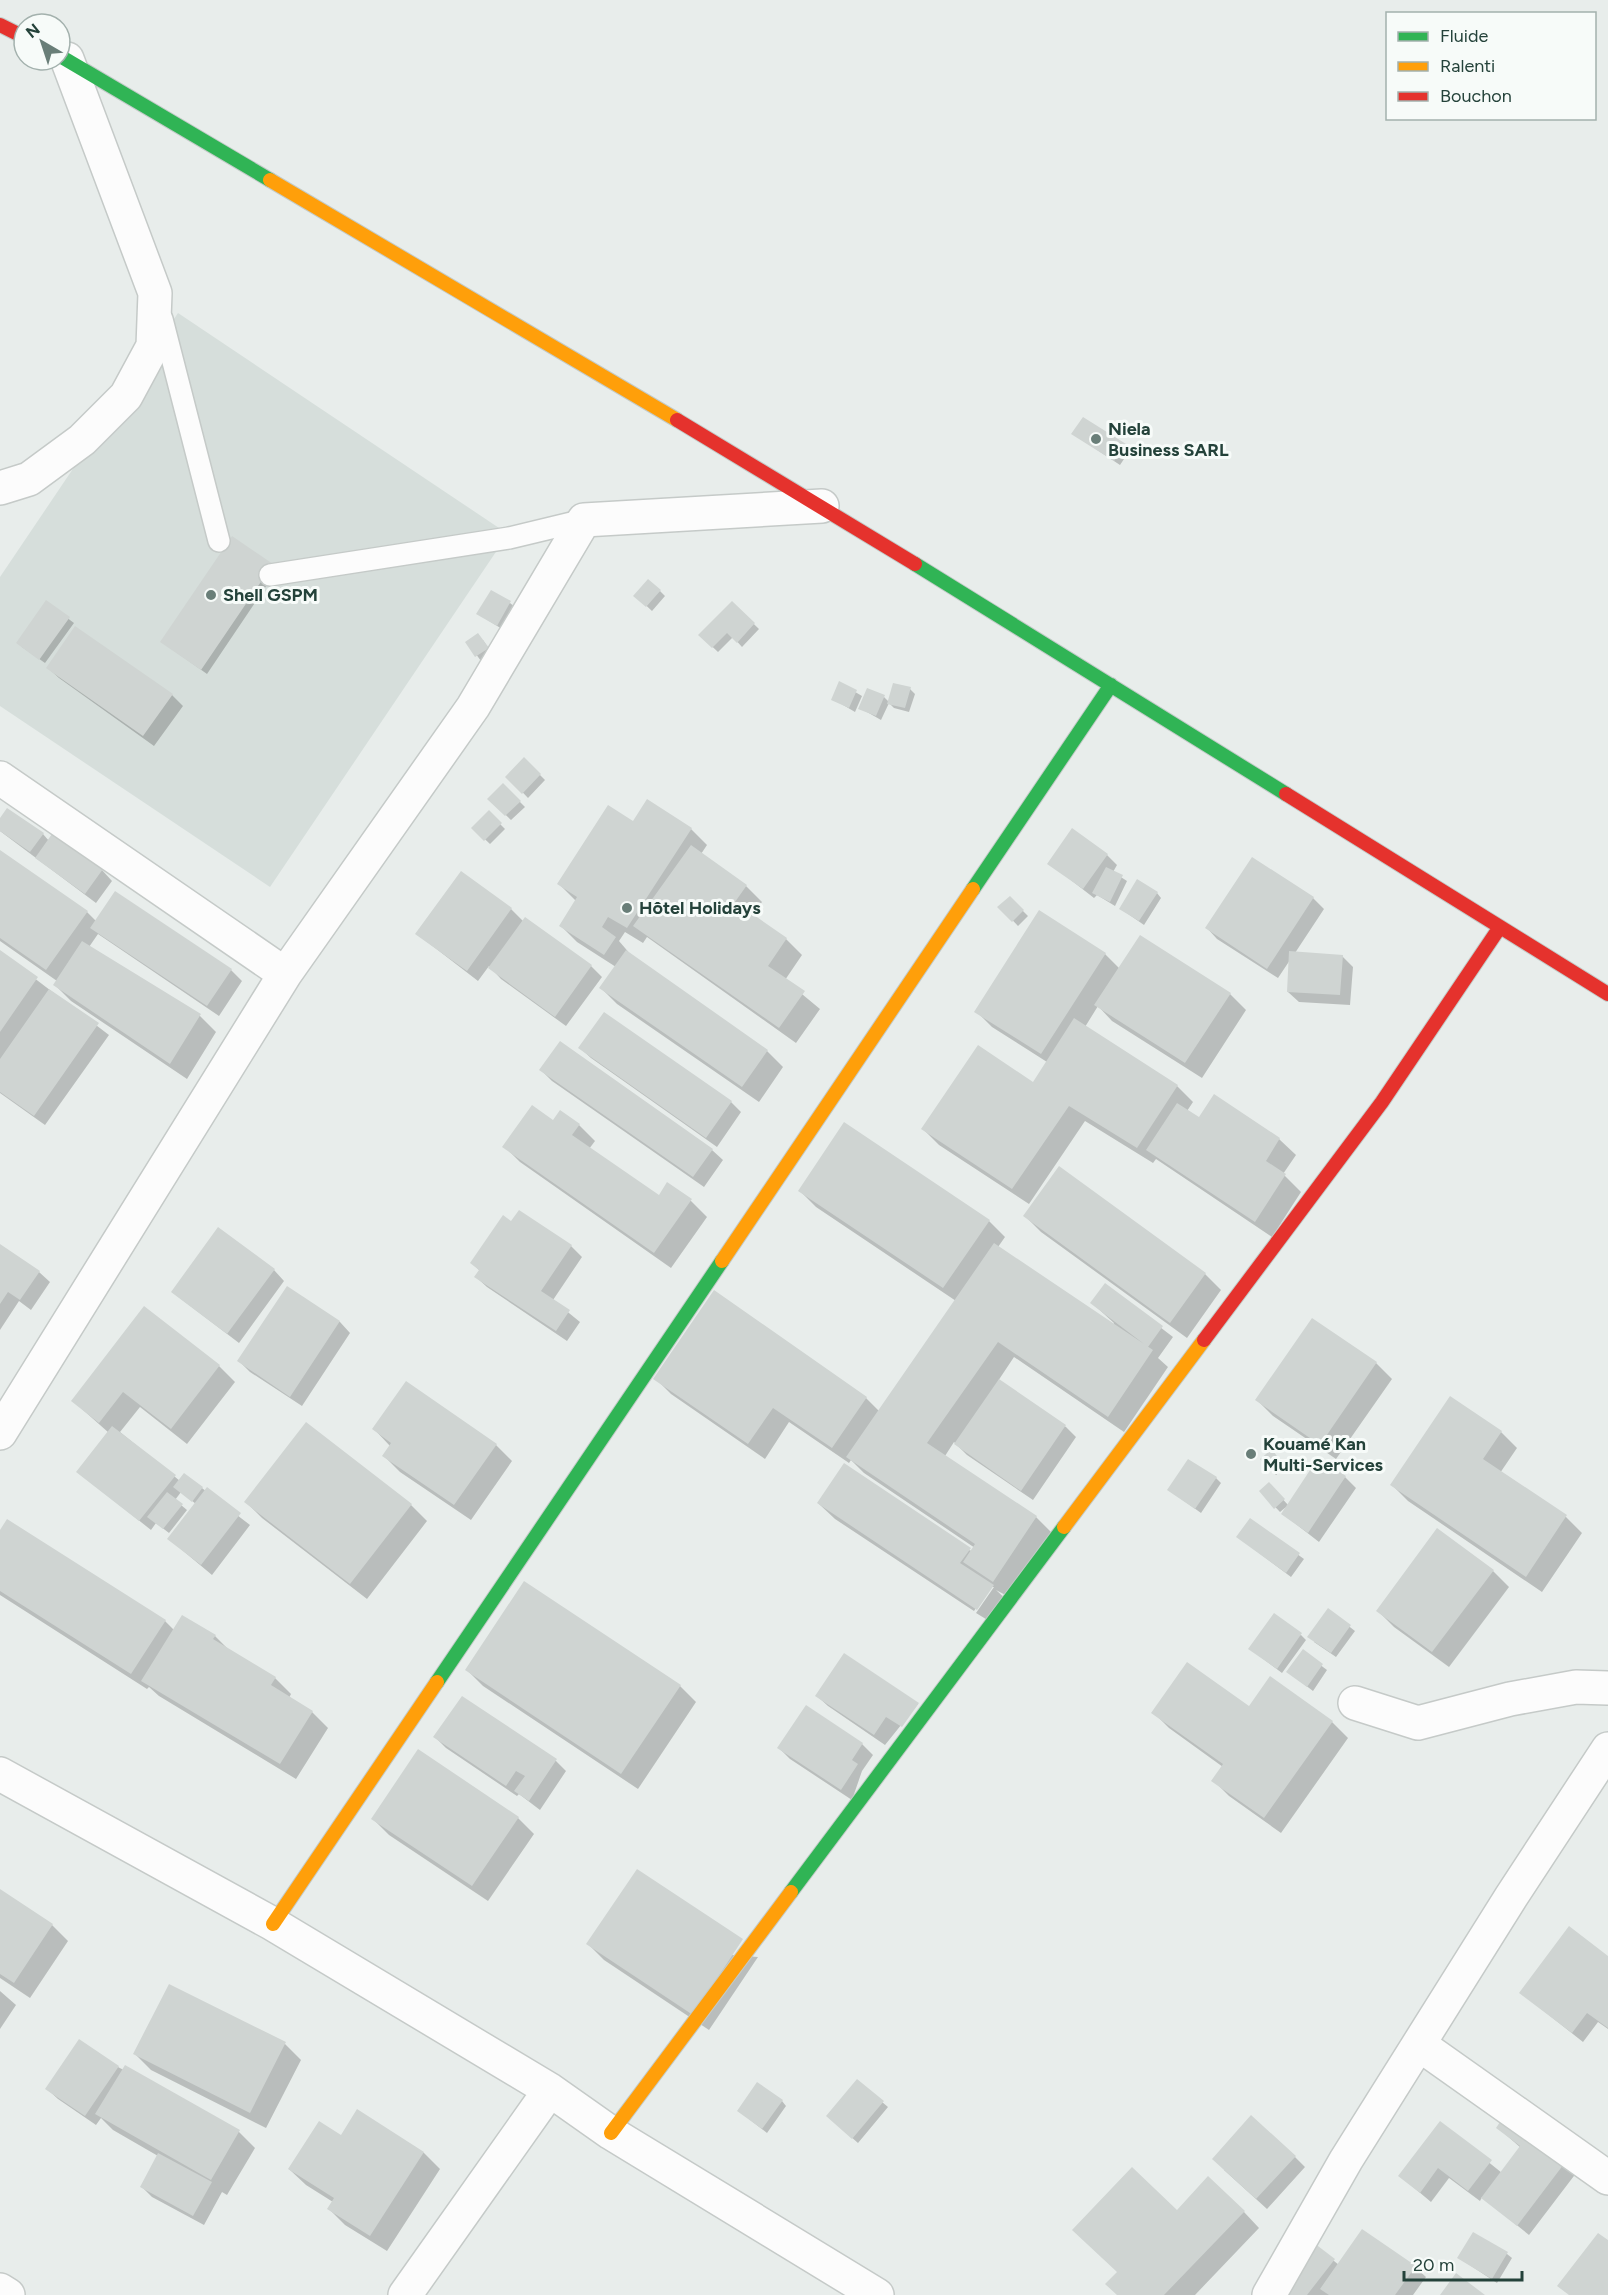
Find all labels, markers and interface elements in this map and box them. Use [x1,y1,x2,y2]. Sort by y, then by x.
north arrow [12,12,72,72]
legend [1386,12,1596,120]
text: N [22,19,44,42]
text: Fluide [1440,25,1489,47]
text: Ralenti [1440,55,1495,77]
text: Bouchon [1440,85,1512,107]
place label: Niela Business SARL [1108,418,1229,461]
marker: Niela Business SARL [1089,432,1103,446]
place label: Shell GSPM [223,584,318,606]
marker: Shell GSPM [204,588,218,602]
place label: Hôtel Holidays [639,897,761,919]
marker: Hôtel Holidays [620,901,634,915]
place label: Kouamé Kan Multi-Services [1263,1433,1384,1476]
marker: Kouamé Kan Multi-Services [1244,1447,1258,1461]
scale bar [1404,2244,1522,2282]
text: 20 m [1413,2254,1454,2276]

